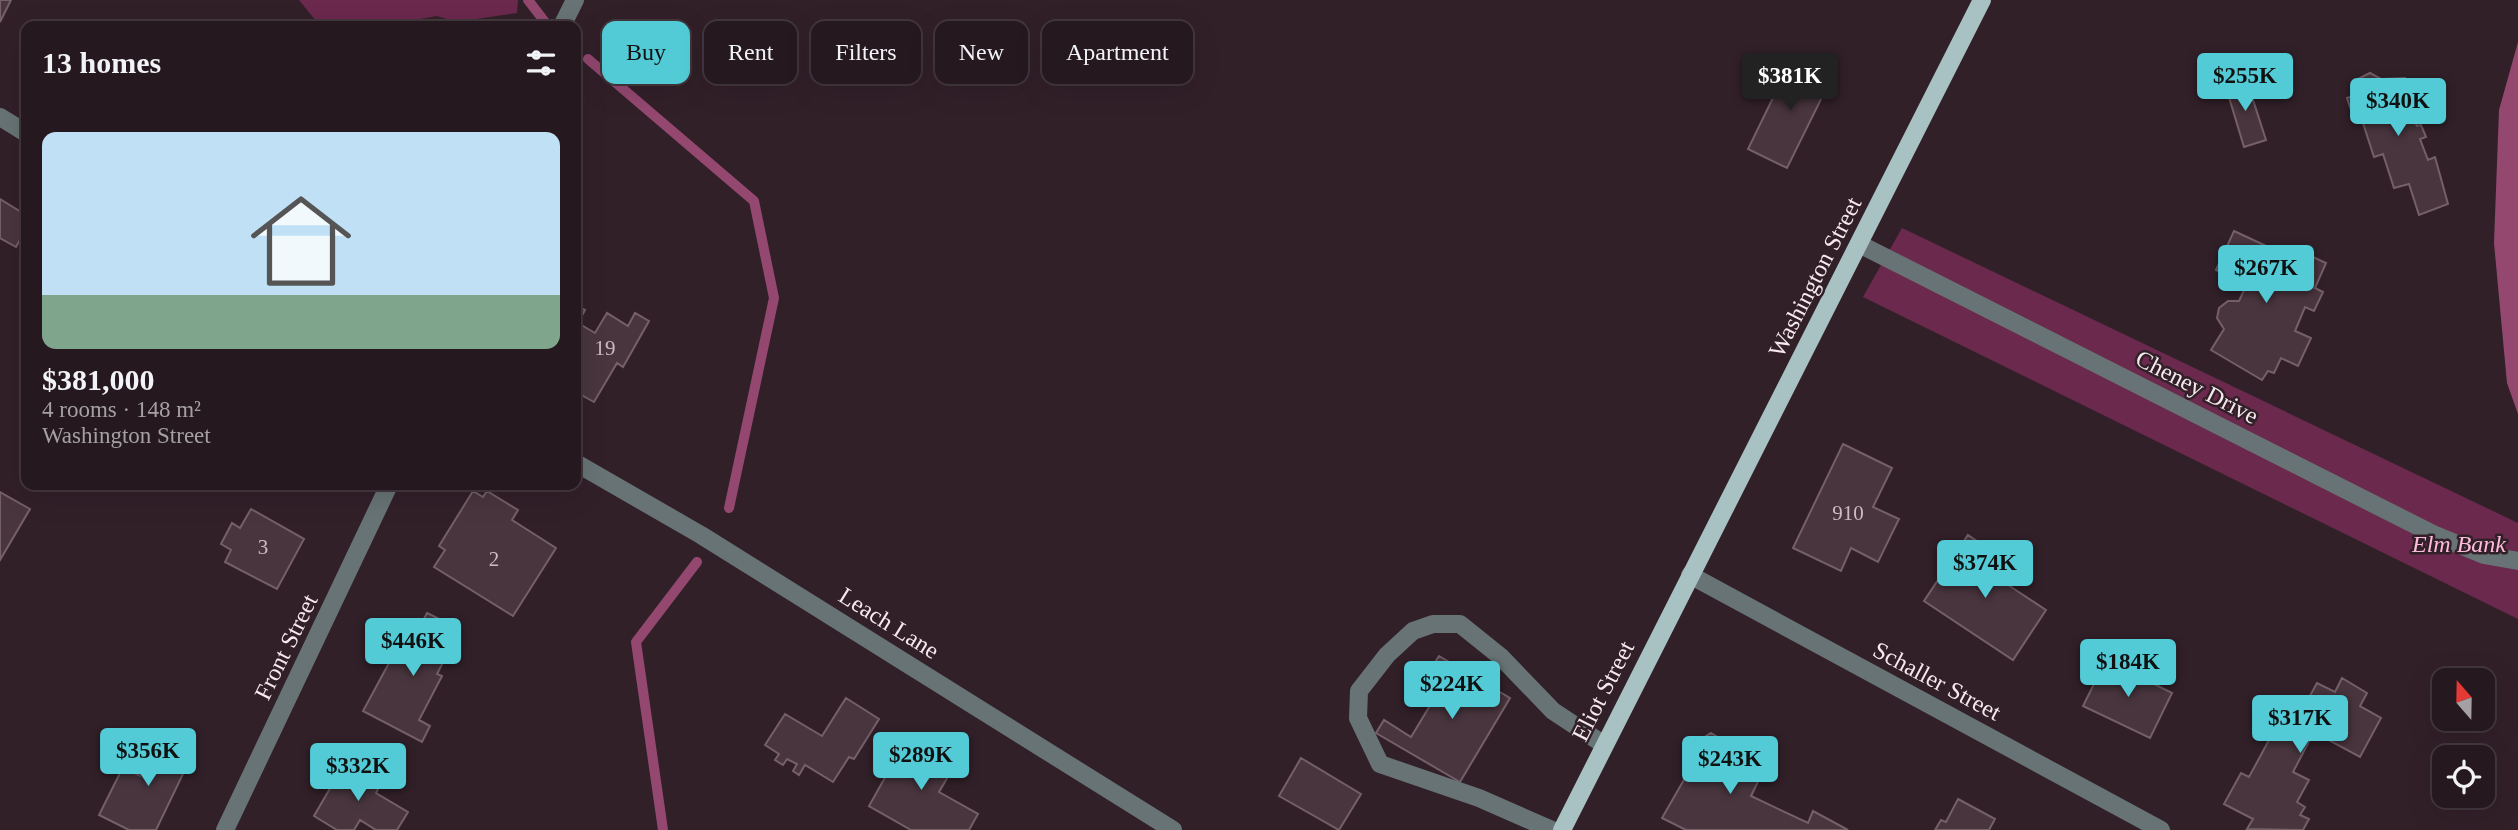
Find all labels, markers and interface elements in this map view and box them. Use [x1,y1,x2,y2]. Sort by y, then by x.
chip: Buy [602,21,690,84]
chip: Rent [704,21,797,84]
chip: Filters [811,21,921,84]
chip: New [935,21,1028,84]
chip: Apartment [1042,21,1193,84]
icon: filters [522,44,560,82]
text: 13 homes [42,46,161,79]
pin: $381K [1741,54,1839,113]
pin: $255K [2196,54,2294,113]
text: $381K [1758,63,1822,88]
text: $255K [2213,63,2277,88]
pin: $340K [2349,78,2447,138]
text: $340K [2366,88,2430,113]
icon: home [238,178,364,304]
street label: Washington Street [1763,192,1867,361]
pin: $267K [2217,246,2315,305]
text: $267K [2234,255,2298,280]
house number: 19 [595,336,616,360]
street label: Cheney Drive [2131,345,2263,429]
text: $381,000 [42,363,155,396]
text: 4 rooms · 148 m² [42,397,201,422]
text: Washington Street [42,423,211,448]
house number: 910 [1832,501,1864,525]
park label: Elm Bank [2411,531,2506,557]
house number: 3 [258,535,268,559]
pin: $374K [1936,540,2034,600]
house number: 2 [489,547,499,571]
text: $374K [1953,550,2017,575]
street label: Leach Lane [834,582,944,664]
street label: Front Street [249,590,323,704]
pin: $446K [364,618,462,678]
text: $446K [381,628,445,653]
street label: Eliot Street [1567,636,1639,745]
street label: Schaller Street [1869,637,2005,726]
pin: $184K [2079,640,2177,699]
text: $184K [2096,649,2160,674]
pin: $224K [1403,662,1501,721]
north arrow [2432,668,2496,732]
map controls [2432,668,2495,808]
text: $224K [1420,671,1484,696]
pin: $317K [2251,696,2349,755]
text: $317K [2268,705,2332,730]
pin: $356K [99,728,197,788]
pin: $289K [872,732,970,792]
pin: $243K [1681,736,1779,796]
text: $356K [116,738,180,763]
text: $289K [889,742,953,767]
pin: $332K [309,744,407,803]
button: locate [2432,745,2495,808]
text: $243K [1698,746,1762,771]
text: $332K [326,753,390,778]

